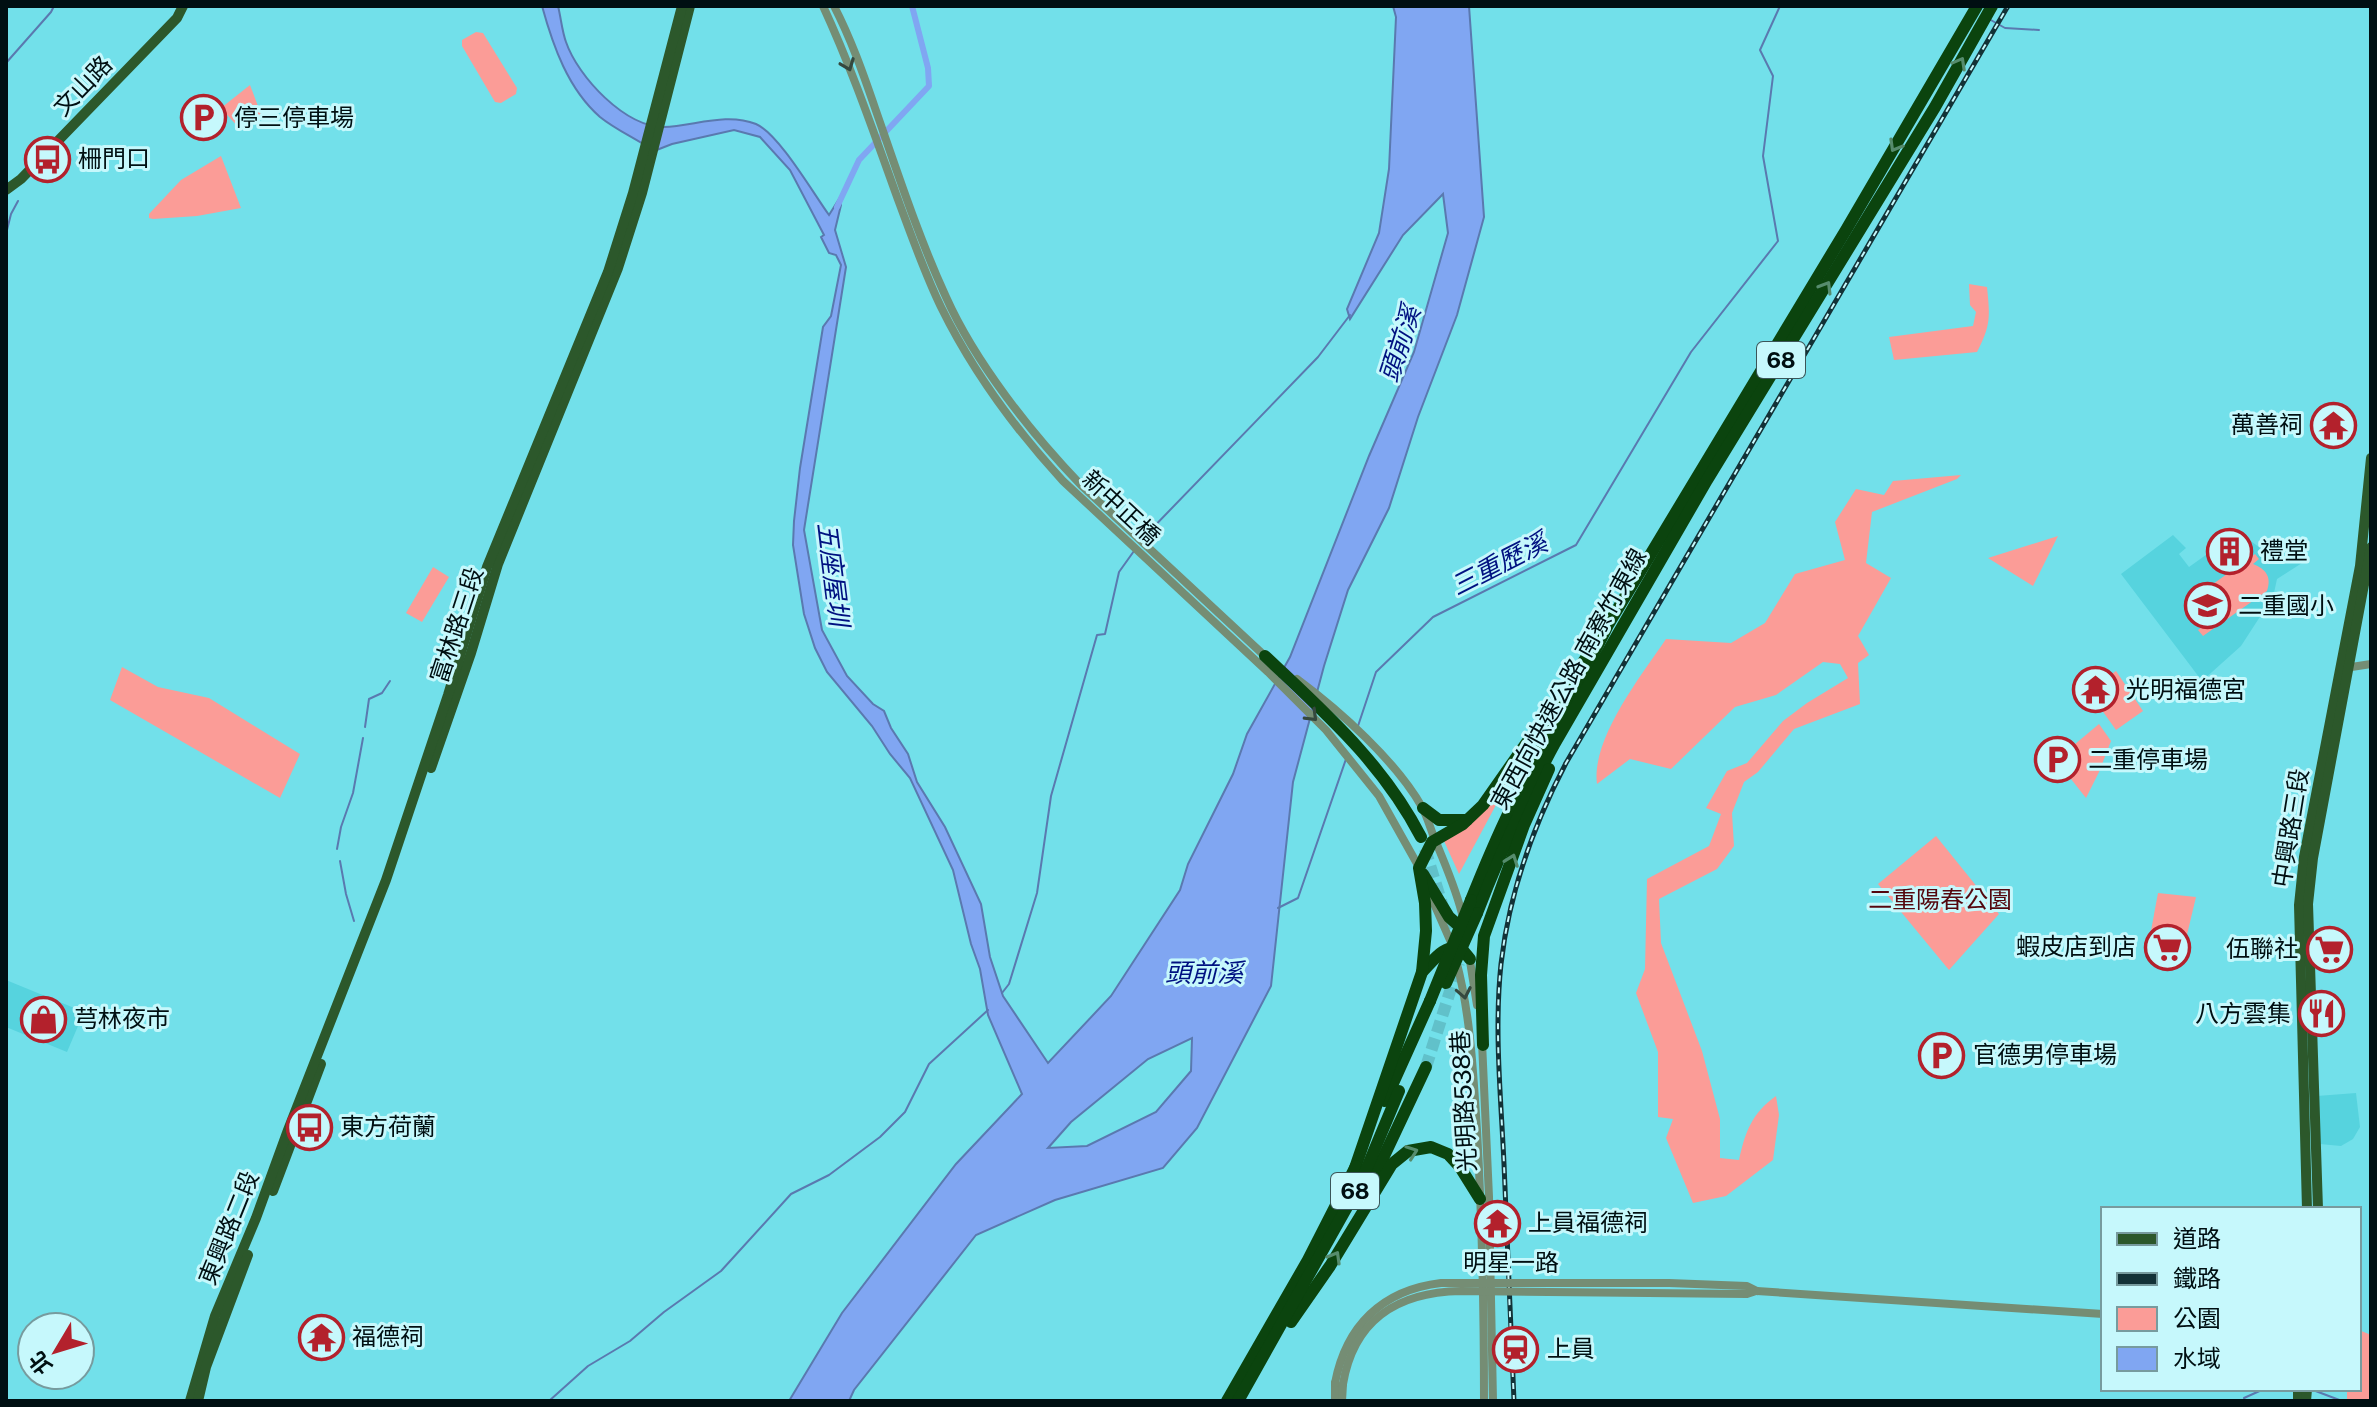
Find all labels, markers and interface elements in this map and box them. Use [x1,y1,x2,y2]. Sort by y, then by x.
street label: 文山路 [47,50,117,121]
one-way arrow [1950,57,1965,71]
one-way arrow [838,58,855,72]
parking icon: 停三停車場 [179,94,227,142]
place label: 停三停車場 [234,103,354,131]
bus stop icon: 柵門口 [23,135,71,183]
one-way arrow [1889,137,1905,152]
place label: 柵門口 [78,144,150,172]
one-way arrow [1817,281,1832,295]
water label: 頭前溪 [1373,298,1428,386]
road number: 68 [1757,342,1805,378]
temple icon: 萬善祠 [2310,401,2358,449]
place label: 萬善祠 [2231,410,2303,438]
street label: 新中正橋 [1077,464,1166,550]
water label: 五座屋圳 [812,520,856,631]
water label: 三重歷溪 [1445,524,1556,601]
building icon: 禮堂 [2205,527,2253,575]
place label: 禮堂 [2260,536,2308,564]
street label: 東西向快速公路 南寮竹東線 [1485,543,1652,814]
street label: 富林路三段 [424,563,488,686]
school or university icon: 二重國小 [2183,582,2231,630]
place label: 二重國小 [2238,591,2334,619]
temple icon: 光明福德宮 [2071,666,2119,714]
place label: 光明福德宮 [2126,675,2246,703]
one-way arrow [1303,707,1317,721]
parking icon: 二重停車場 [2033,736,2081,784]
place label: 二重停車場 [2088,745,2208,773]
street label: 中興路三段 [2267,766,2313,889]
one-way arrow [1502,854,1518,868]
park label: 二重陽春公園 [1868,885,2012,913]
supermarket icon: 蝦皮店到店 [2143,923,2191,971]
supermarket icon: 伍聯社 [2305,925,2353,973]
place label: 蝦皮店到店 [2016,932,2136,960]
place label: 伍聯社 [2226,934,2298,962]
water label: 頭前溪 [1165,957,1247,988]
one-way arrow [1455,986,1472,1000]
restaurant icon: 八方雲集 [2298,990,2346,1038]
shop icon: 芎林夜市 [19,995,67,1043]
place label: 八方雲集 [2195,999,2291,1027]
place label: 芎林夜市 [74,1004,170,1032]
street label: 光明路538巷 [1445,1029,1481,1173]
parking icon: 官德男停車場 [1918,1031,1966,1079]
place label: 官德男停車場 [1973,1040,2117,1068]
bus stop icon: 東方荷蘭 [285,1103,333,1151]
place label: 東方荷蘭 [340,1112,436,1140]
one-way arrow [1404,1145,1418,1162]
street label: 東興路二段 [193,1167,264,1289]
road number: 68 [1331,1173,1379,1209]
temple icon: 上員福德祠 [1473,1199,1521,1247]
legend [2101,1207,2361,1391]
place label: 上員福德祠 [1528,1208,1648,1236]
text: 道路 [2173,1224,2221,1252]
street label: 明星一路 [1463,1248,1559,1276]
one-way arrow [1325,1251,1341,1266]
text: 鐵路 [2173,1264,2221,1292]
text: 公園 [2173,1304,2221,1332]
north arrow [16,1311,96,1391]
temple icon: 福德祠 [297,1313,345,1361]
place label: 福德祠 [352,1322,424,1350]
station icon: 上員 [1492,1325,1540,1373]
place label: 上員 [1547,1334,1595,1362]
text: 水域 [2173,1344,2221,1372]
text: 北 [23,1347,57,1380]

